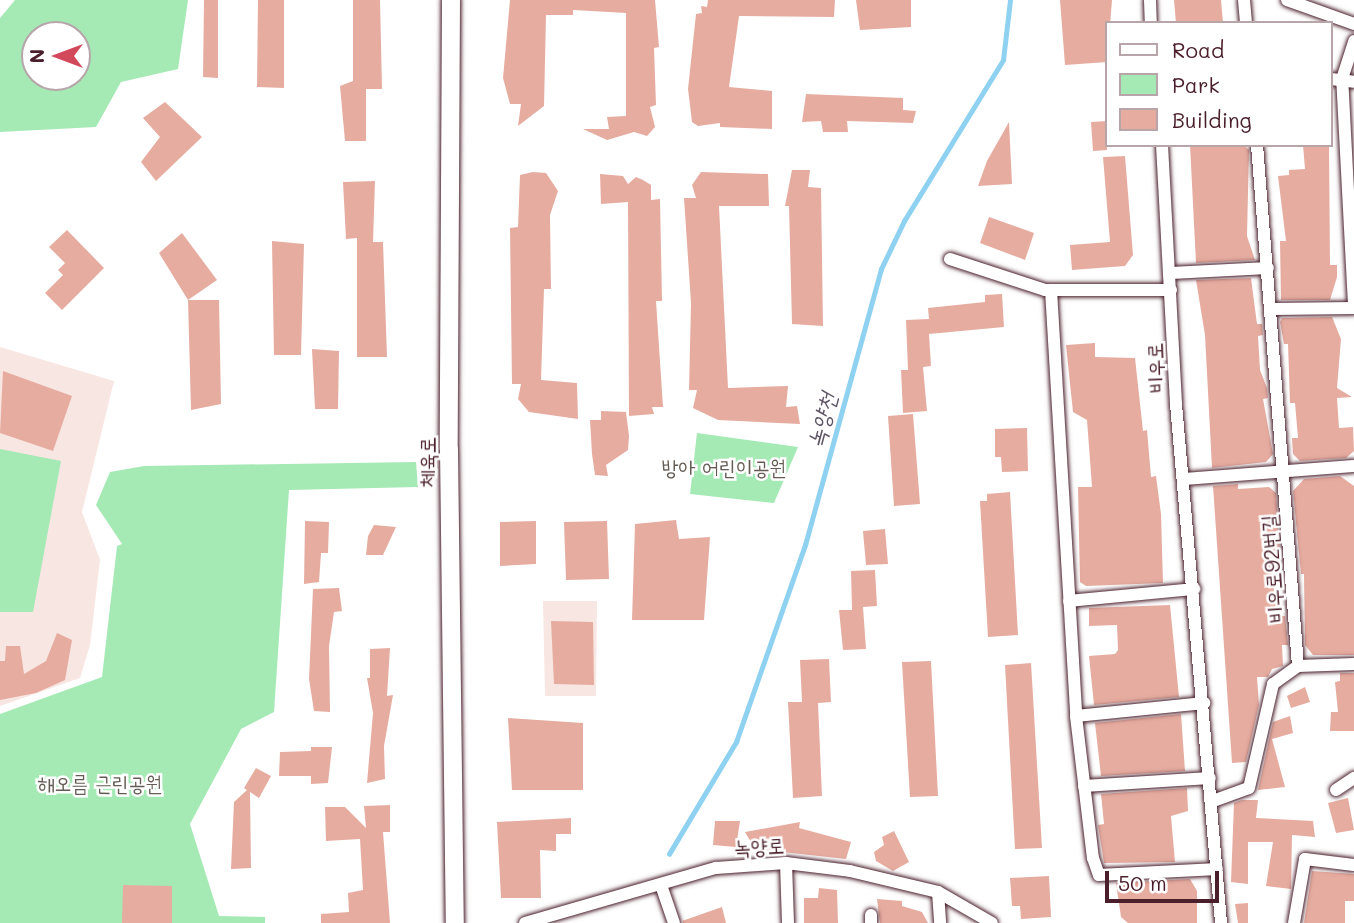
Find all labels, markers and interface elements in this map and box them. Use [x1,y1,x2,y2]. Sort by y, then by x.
north arrow [21,21,91,91]
legend [1106,21,1333,147]
text: Road [1172,36,1224,63]
text: N [24,49,49,63]
text: Park [1172,71,1220,98]
text: Building [1172,106,1252,133]
street label: 비우로 [1142,342,1168,394]
water label: 녹양천 [800,390,842,450]
street label: 체육로 [414,437,440,487]
park label: 방아 어린이공원 [661,454,787,480]
street label: 비우로92번길 [1256,514,1288,624]
park label: 해오름 근린공원 [37,770,163,796]
street label: 녹양로 [733,832,785,860]
scale bar [1109,856,1223,900]
text: 50 m [1118,869,1167,896]

